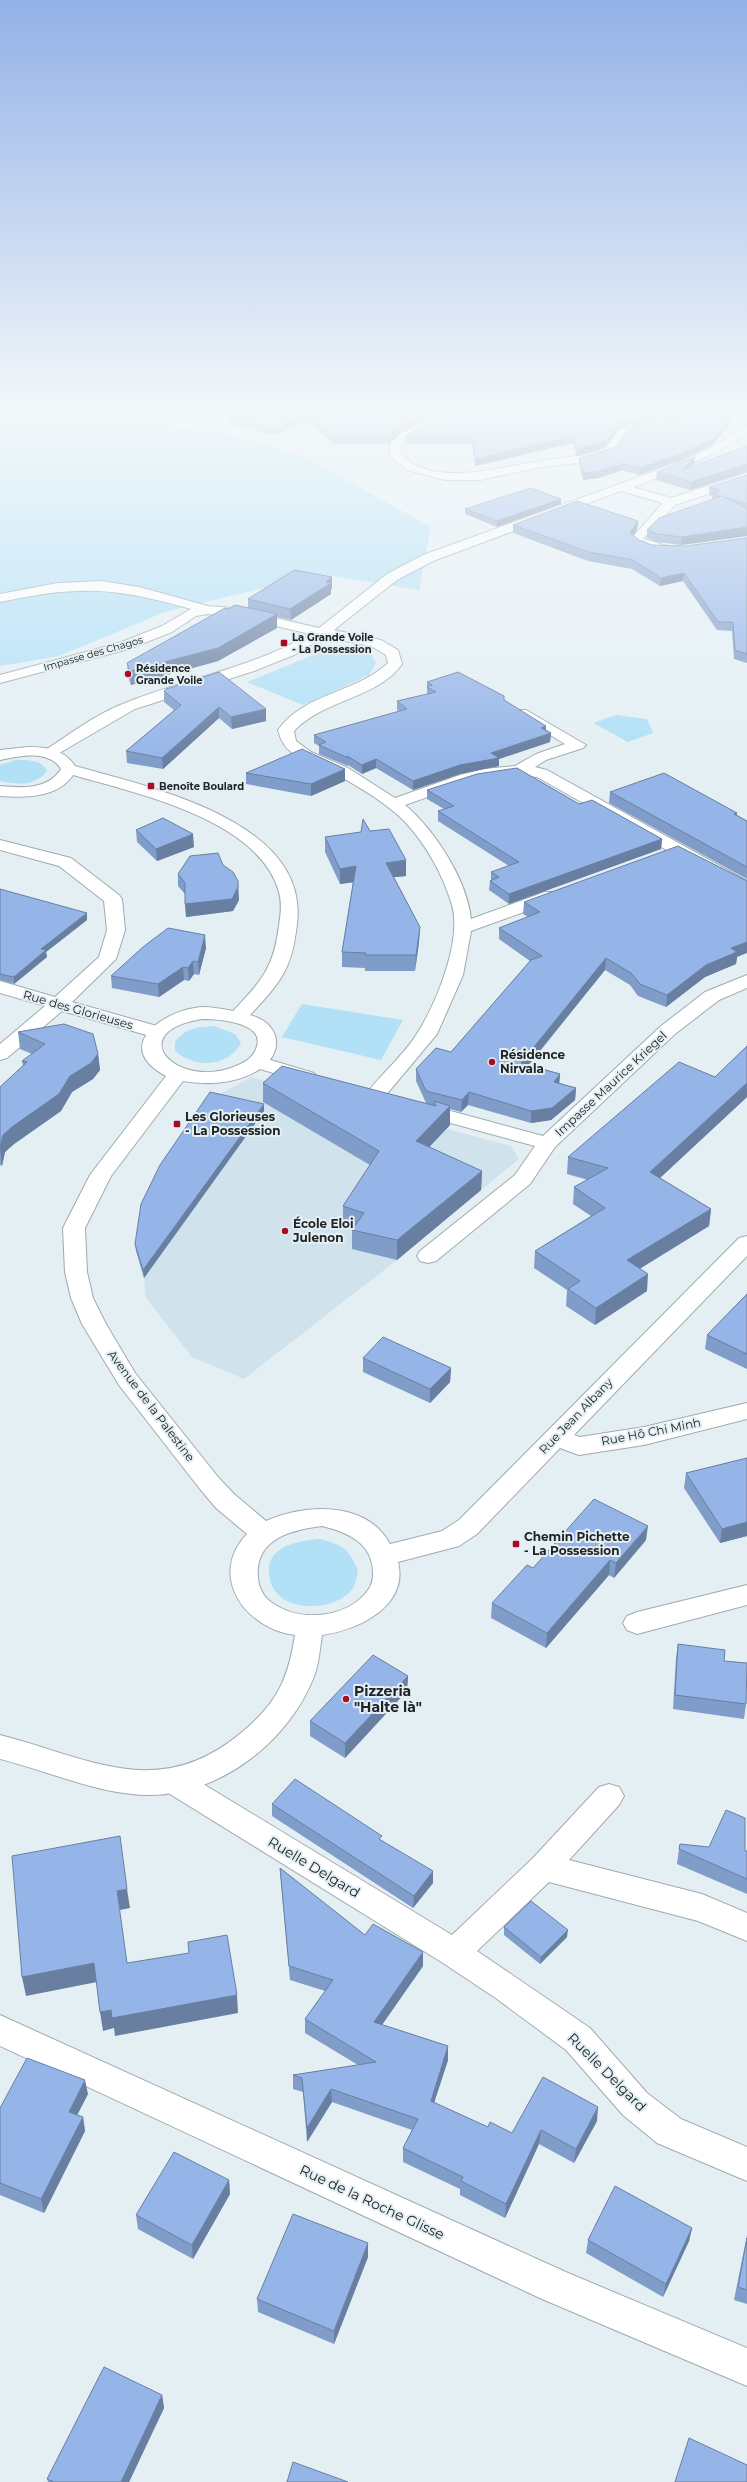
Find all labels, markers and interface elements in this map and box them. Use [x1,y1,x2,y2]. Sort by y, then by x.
place label: La Grande Voile - La Possession [292,631,374,656]
street label: Impasse des Chagos [42,633,144,674]
marker: La Grande Voile - La Possession [279,638,289,648]
place label: Résidence Grande Voile [136,662,203,687]
marker: Résidence Grande Voile [123,669,133,679]
place label: Benoîte Boulard [159,780,244,793]
marker: Benoîte Boulard [146,781,156,791]
street label: Rue des Glorieuses [21,987,135,1032]
street label: Impasse Maurice Kriegel [552,1028,670,1139]
place label: Résidence Nirvala [500,1047,566,1076]
marker: Résidence Nirvala [487,1057,497,1067]
place label: Les Glorieuses - La Possession [185,1109,280,1138]
marker: Les Glorieuses - La Possession [172,1119,182,1129]
place label: École Eloi Julenon [292,1216,354,1245]
marker: École Eloi Julenon [280,1226,290,1236]
street label: Avenue de la Palestine [105,1347,198,1464]
street label: Rue Jean Albany [536,1374,616,1457]
street label: Rue Hô Chi Minh [600,1414,702,1449]
place label: Chemin Pichette - La Possession [524,1529,630,1558]
marker: Chemin Pichette - La Possession [511,1539,521,1549]
place label: Pizzeria "Halte là" [354,1682,422,1716]
marker: Pizzeria "Halte là" [341,1694,351,1704]
street label: Ruelle Delgard [265,1832,363,1902]
street label: Ruelle Delgard [564,2029,650,2115]
street label: Rue de la Roche Glisse [297,2161,447,2243]

